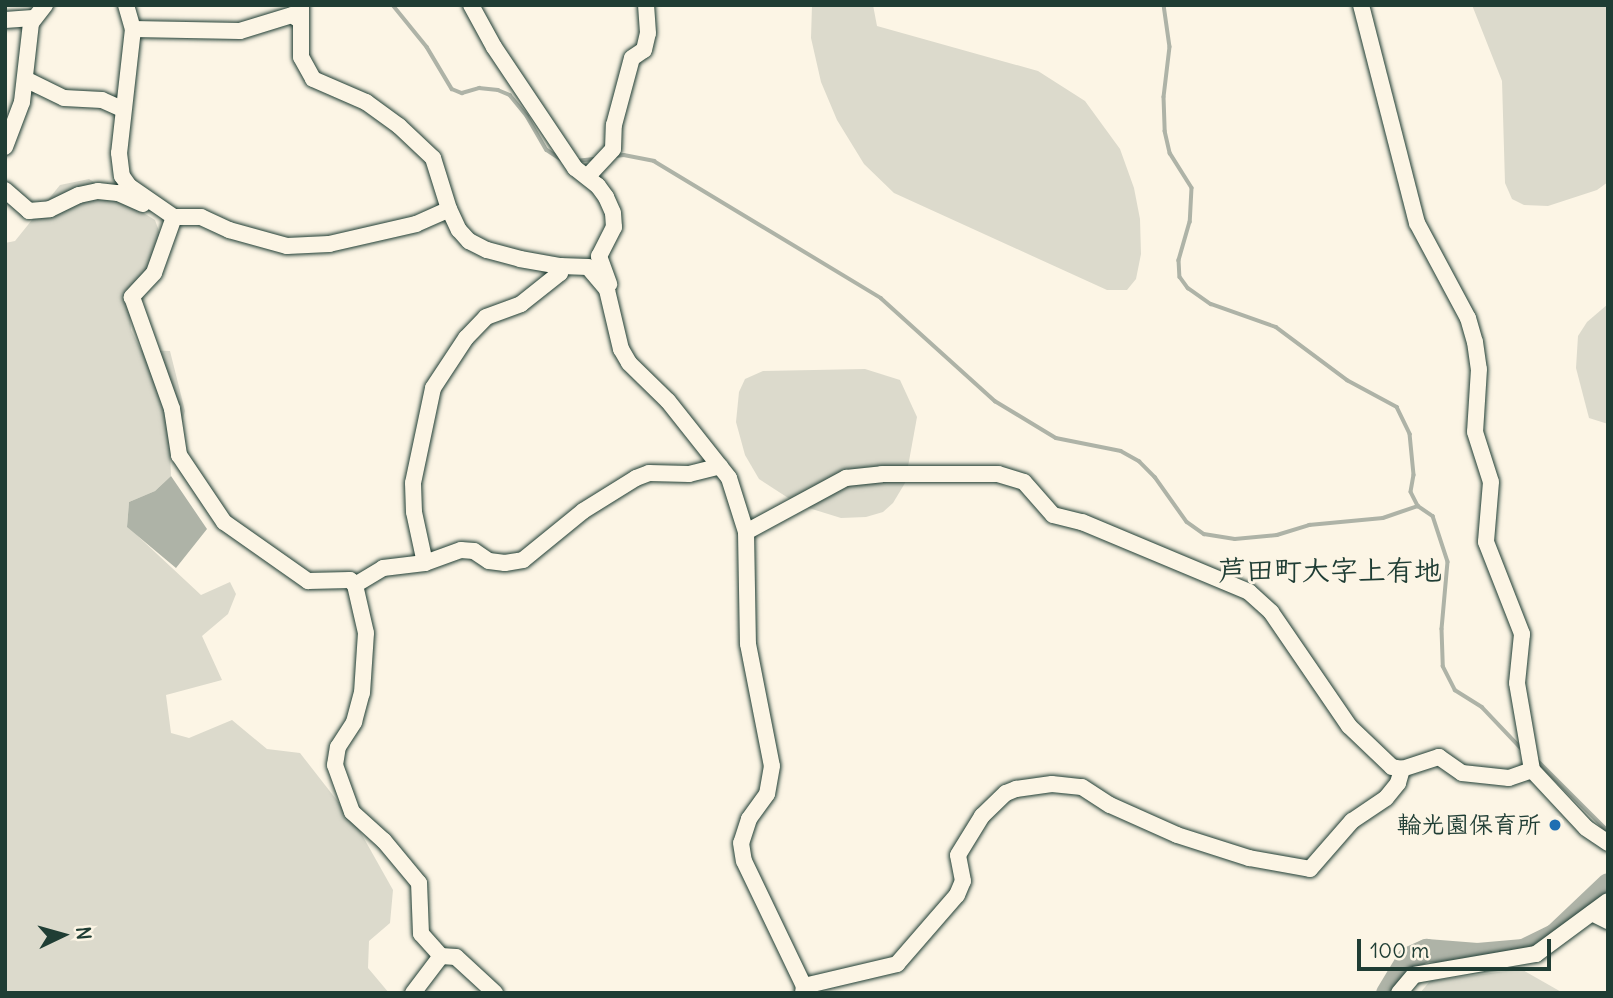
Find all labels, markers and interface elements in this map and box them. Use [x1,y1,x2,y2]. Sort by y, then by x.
district label: 芦田町大字上有地 [1218,553,1442,587]
place label: 輪光園保育所 [1397,811,1541,839]
marker: 輪光園保育所 [1547,817,1563,833]
north arrow [28,900,98,970]
scale bar [1361,925,1555,969]
text: N [71,926,96,941]
text: 100 m [1370,937,1429,964]

